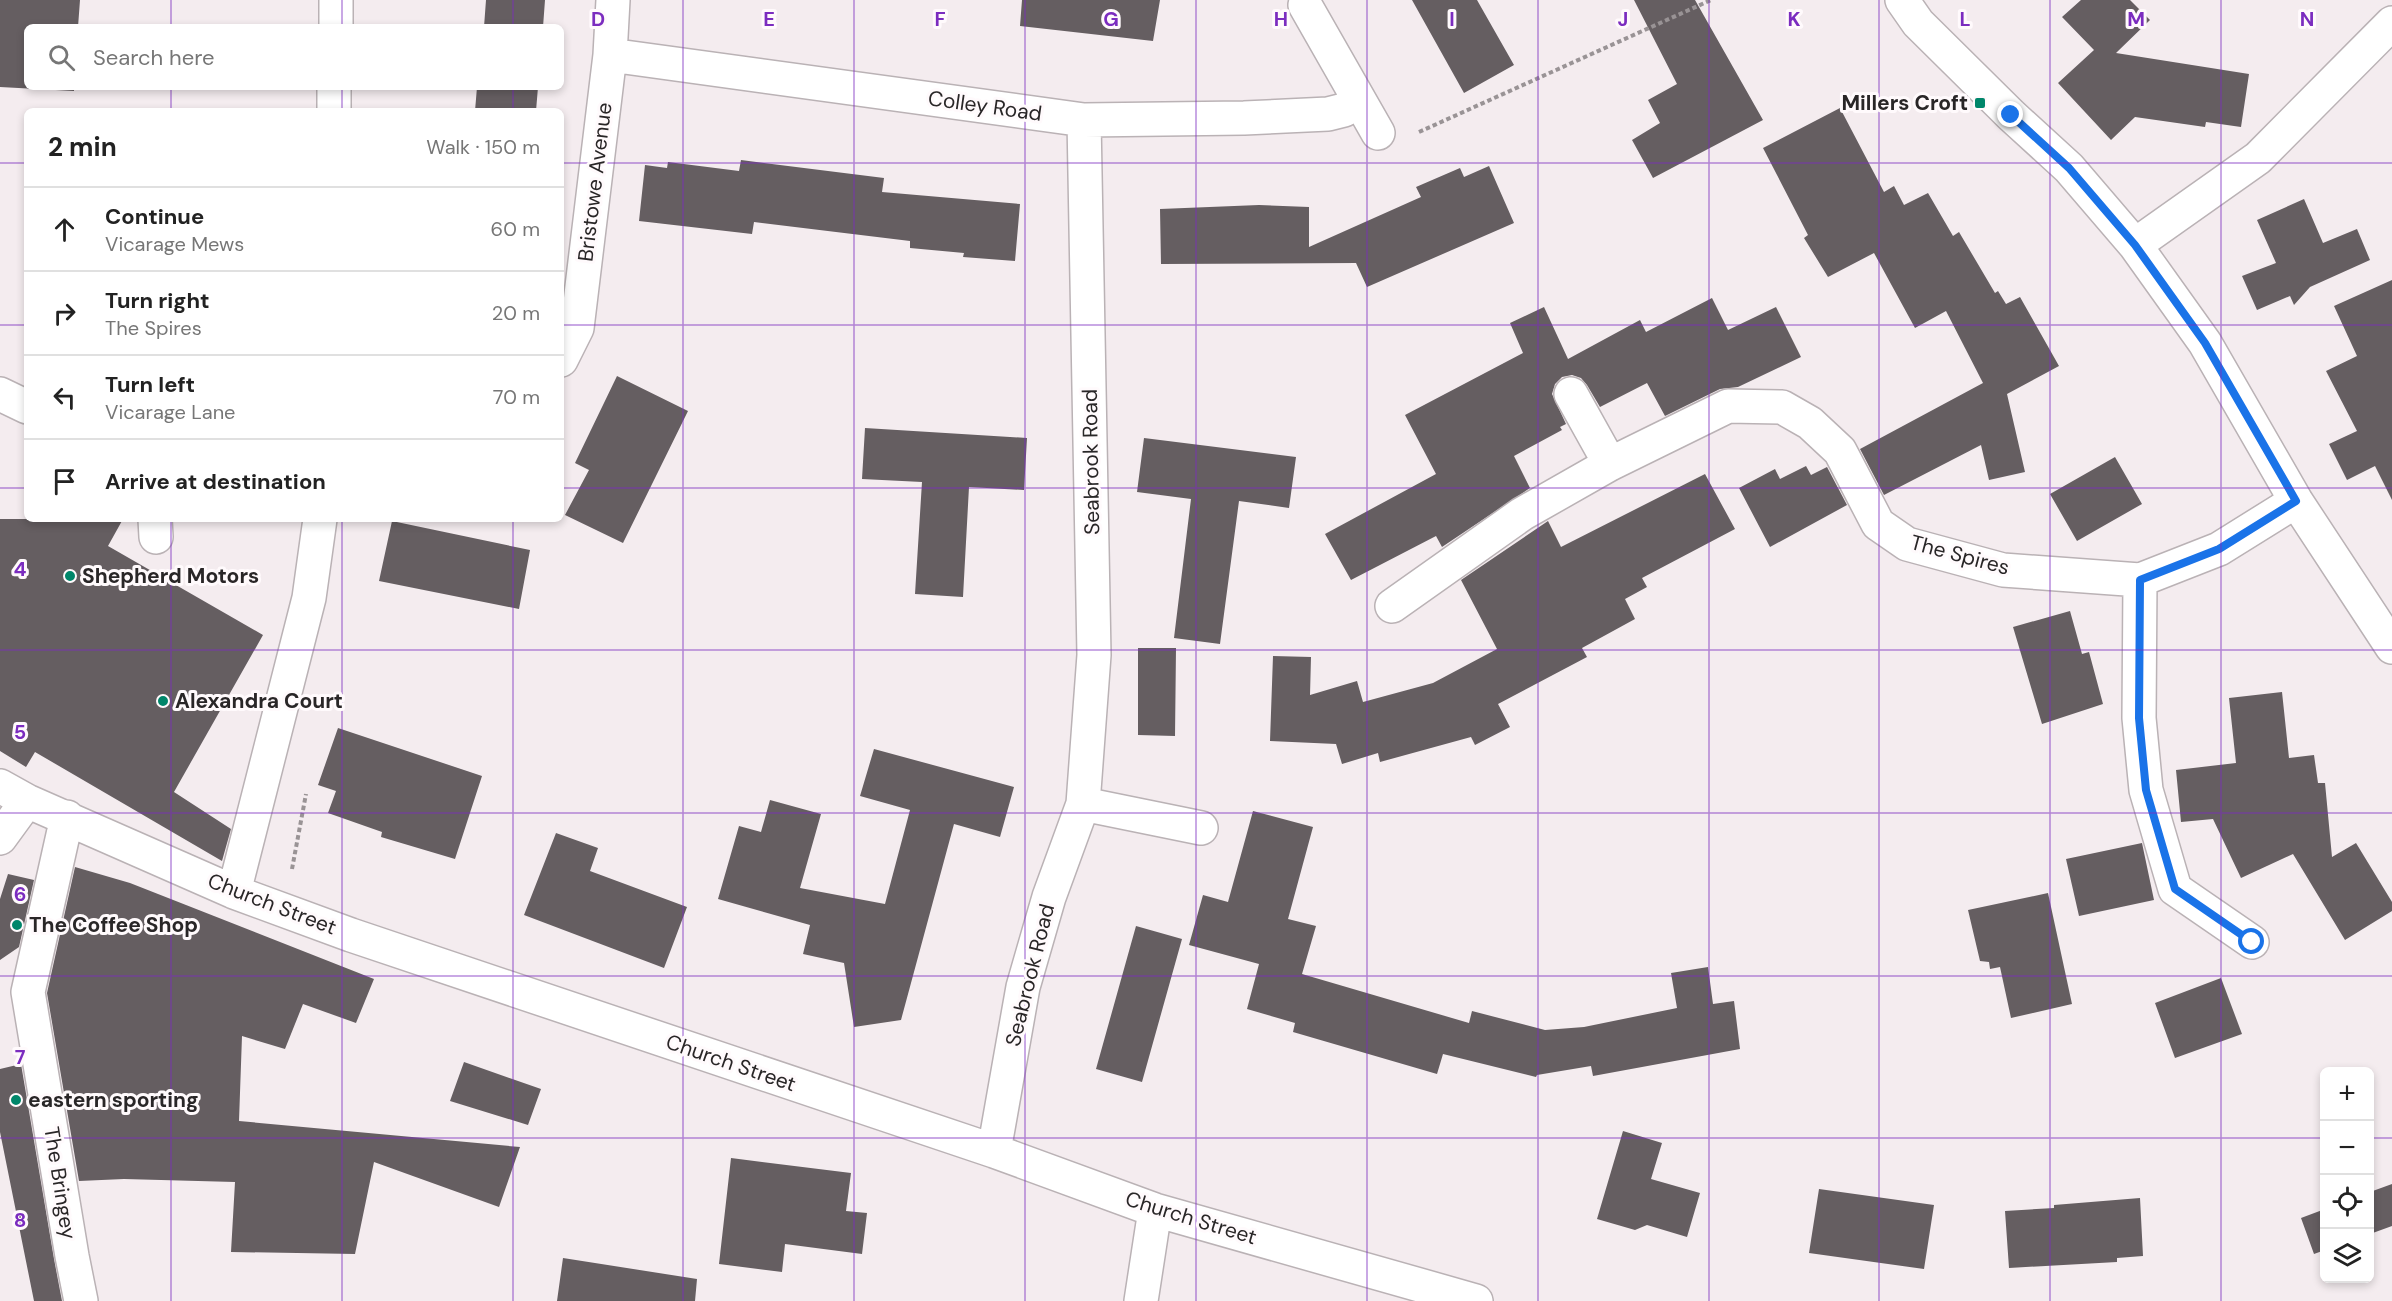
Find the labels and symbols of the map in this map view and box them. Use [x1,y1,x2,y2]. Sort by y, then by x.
text: D [591,6,605,32]
text: E [763,6,775,32]
text: F [934,6,946,32]
text: G [1103,6,1119,32]
text: H [1274,6,1288,32]
text: I [1449,6,1455,32]
text: J [1618,6,1628,32]
text: K [1787,6,1801,32]
text: L [1959,6,1971,32]
text: M [2127,6,2145,32]
text: N [2300,6,2314,32]
street label: Colley Road [926,84,1044,128]
place label: Millers Croft [1841,89,1968,117]
marker: Millers Croft [1973,96,1987,110]
street label: Bristowe Avenue [571,101,619,263]
route end [1997,101,2023,127]
street label: Seabrook Road [1076,389,1106,535]
street label: The Spires [1907,528,2013,582]
text: 4 [14,556,27,582]
place label: Shepherd Motors [82,562,259,590]
marker: Shepherd Motors [63,569,77,583]
place label: Alexandra Court [175,687,343,715]
marker: Alexandra Court [156,694,170,708]
text: 5 [14,719,26,745]
street label: Church Street [204,867,340,941]
text: 6 [14,881,26,907]
street label: Seabrook Road [999,901,1061,1049]
place label: The Coffee Shop [29,911,198,939]
marker: The Coffee Shop [10,918,24,932]
route start [2238,928,2264,954]
street label: Church Street [662,1028,800,1098]
text: 7 [15,1044,26,1070]
place label: eastern sporting [28,1086,198,1114]
marker: eastern sporting [9,1093,23,1107]
street label: The Bringey [37,1125,83,1241]
street label: Church Street [1122,1185,1260,1251]
text: 8 [14,1207,26,1233]

